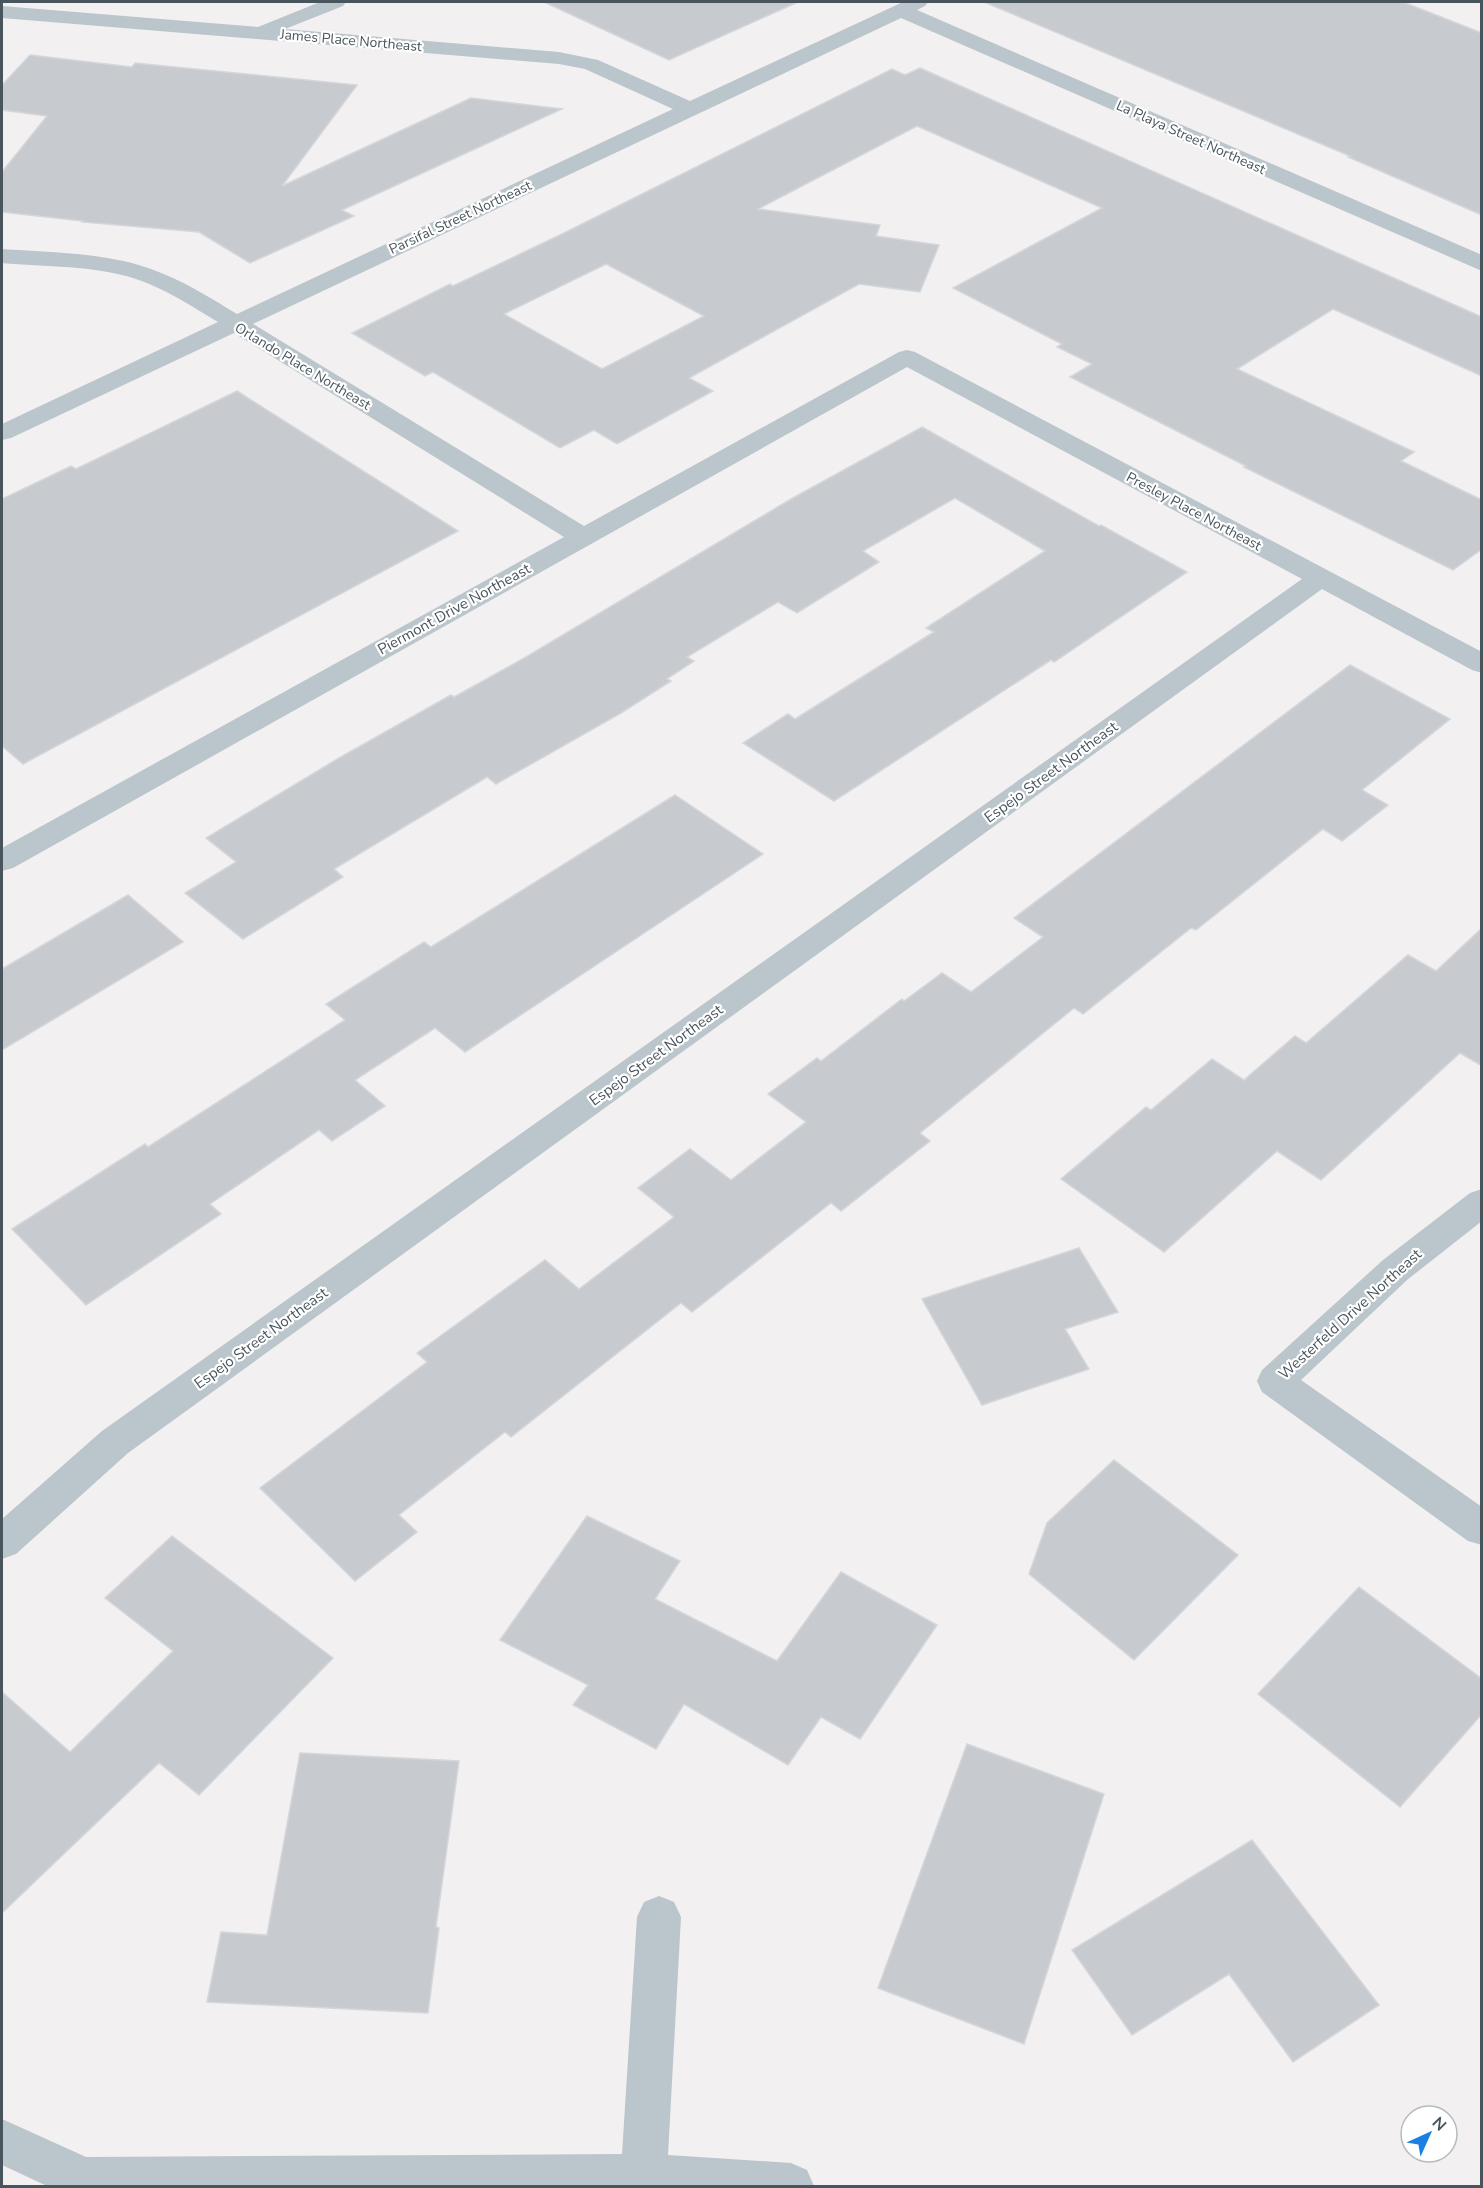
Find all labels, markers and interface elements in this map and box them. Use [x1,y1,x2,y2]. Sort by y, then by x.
street label: James Place Northeast [278,25,423,56]
street label: La Playa Street Northeast [1113,96,1269,179]
street label: Parsifal Street Northeast [386,176,535,259]
street label: Orlando Place Northeast [231,318,374,415]
street label: Presley Place Northeast [1123,468,1265,555]
street label: Piermont Drive Northeast [374,558,535,659]
street label: Espejo Street Northeast [980,716,1122,827]
street label: Espejo Street Northeast [585,999,727,1110]
street label: Westerfeld Drive Northeast [1274,1244,1426,1384]
street label: Espejo Street Northeast [190,1282,332,1393]
north arrow [1399,2104,1459,2164]
text: N [1427,2112,1451,2136]

